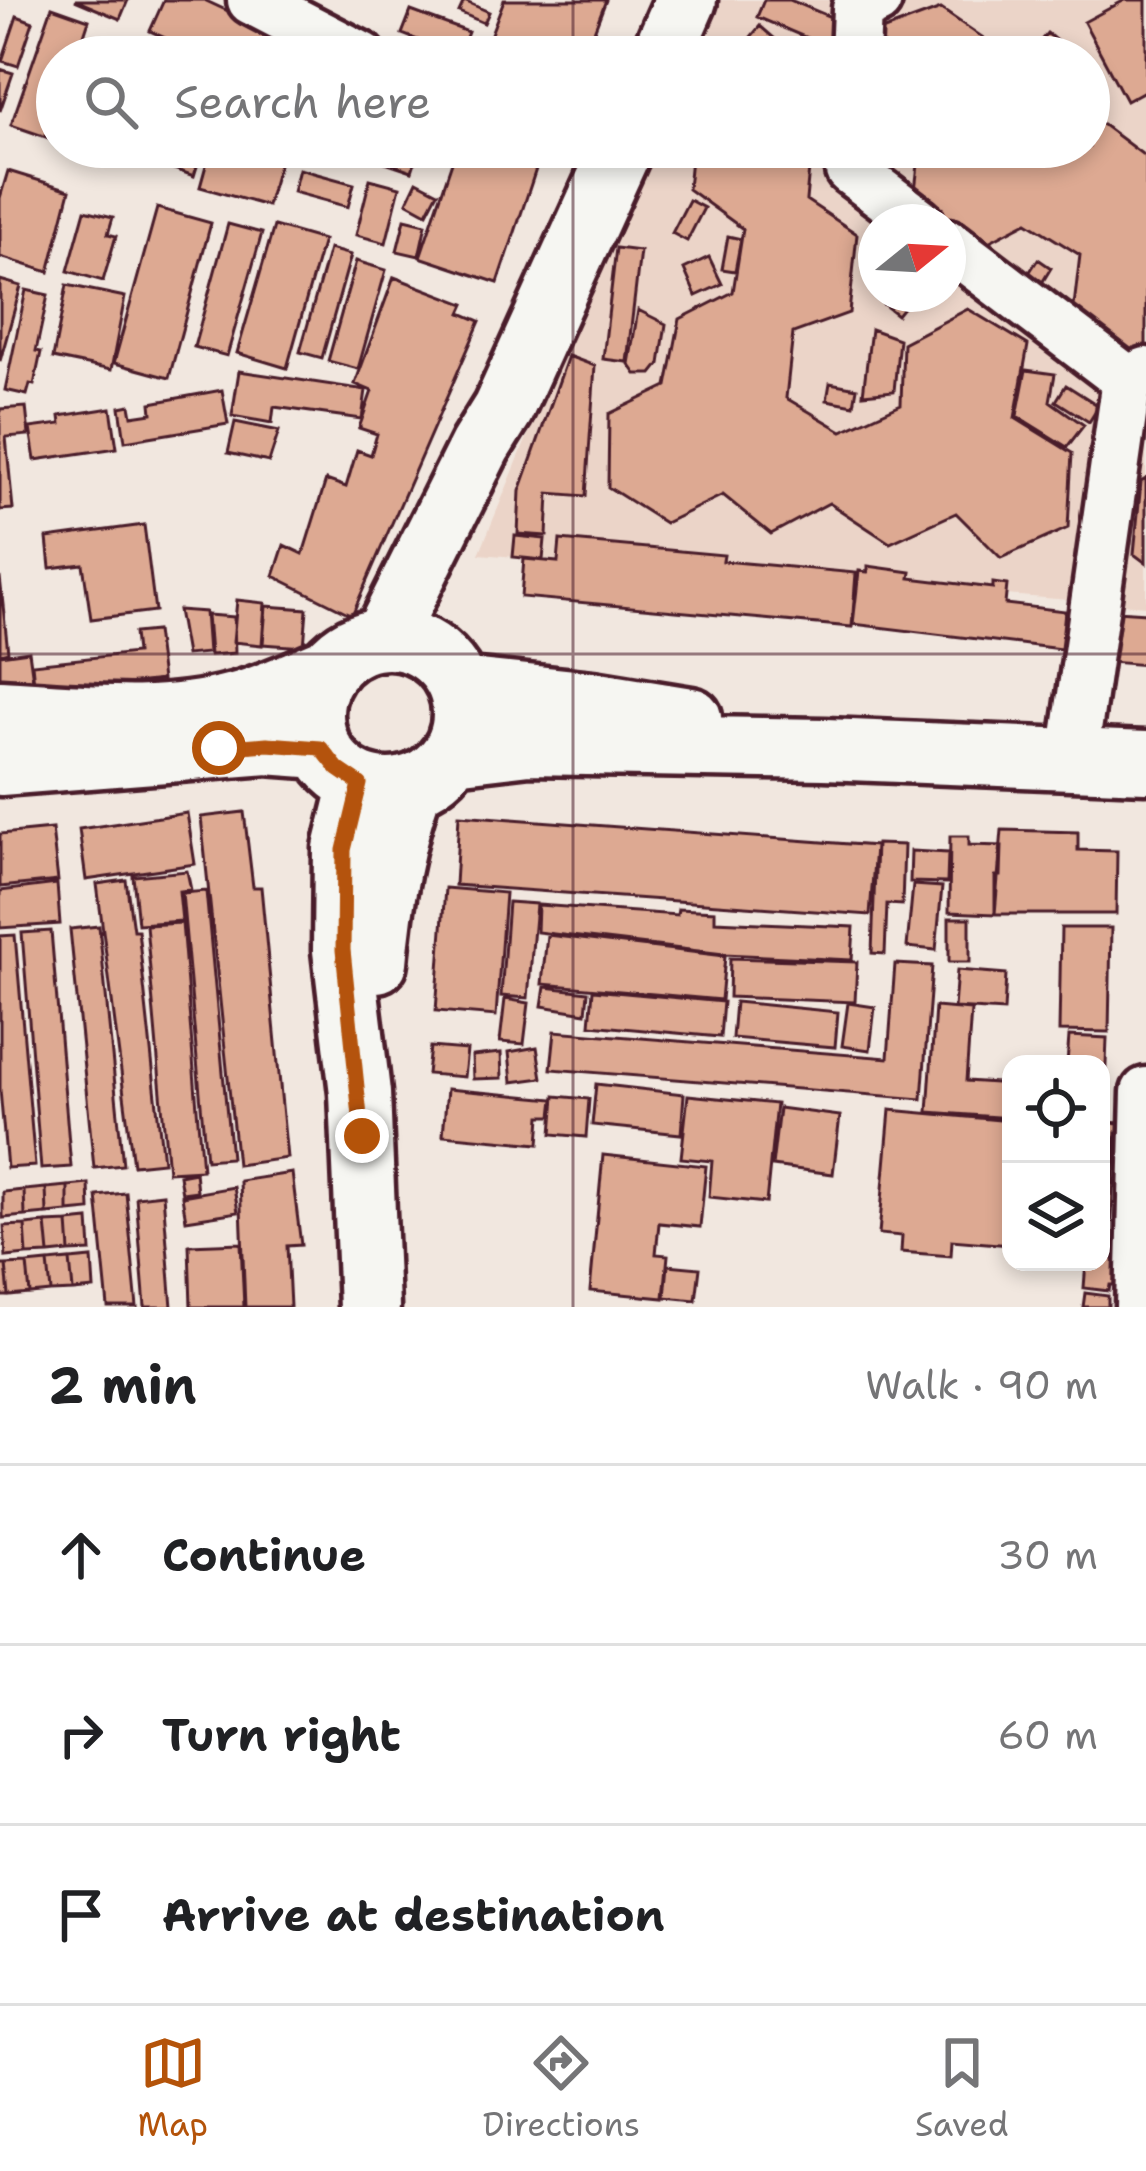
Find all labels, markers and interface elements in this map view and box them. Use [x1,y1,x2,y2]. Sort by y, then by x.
search box [36,36,1110,168]
icon: search [78,69,144,135]
text: Search here [174,72,431,132]
north arrow [858,204,966,312]
route start [192,721,246,775]
map controls [1002,1055,1110,1271]
button: locate [1002,1055,1110,1163]
route end [335,1109,389,1163]
button: layers [1002,1163,1110,1271]
text: 2 min [48,1351,197,1419]
text: Walk · 90 m [865,1359,1098,1411]
icon: ahead [48,1522,114,1588]
text: Continue [162,1525,366,1585]
text: 30 m [997,1529,1098,1581]
icon: right [48,1702,114,1768]
text: Turn right [162,1705,401,1765]
text: 60 m [998,1709,1098,1761]
icon: arrive [48,1882,114,1948]
text: Arrive at destination [162,1885,665,1945]
tab: Map [137,2030,208,2147]
tab: Directions [483,2030,640,2147]
tab: Saved [915,2030,1009,2147]

